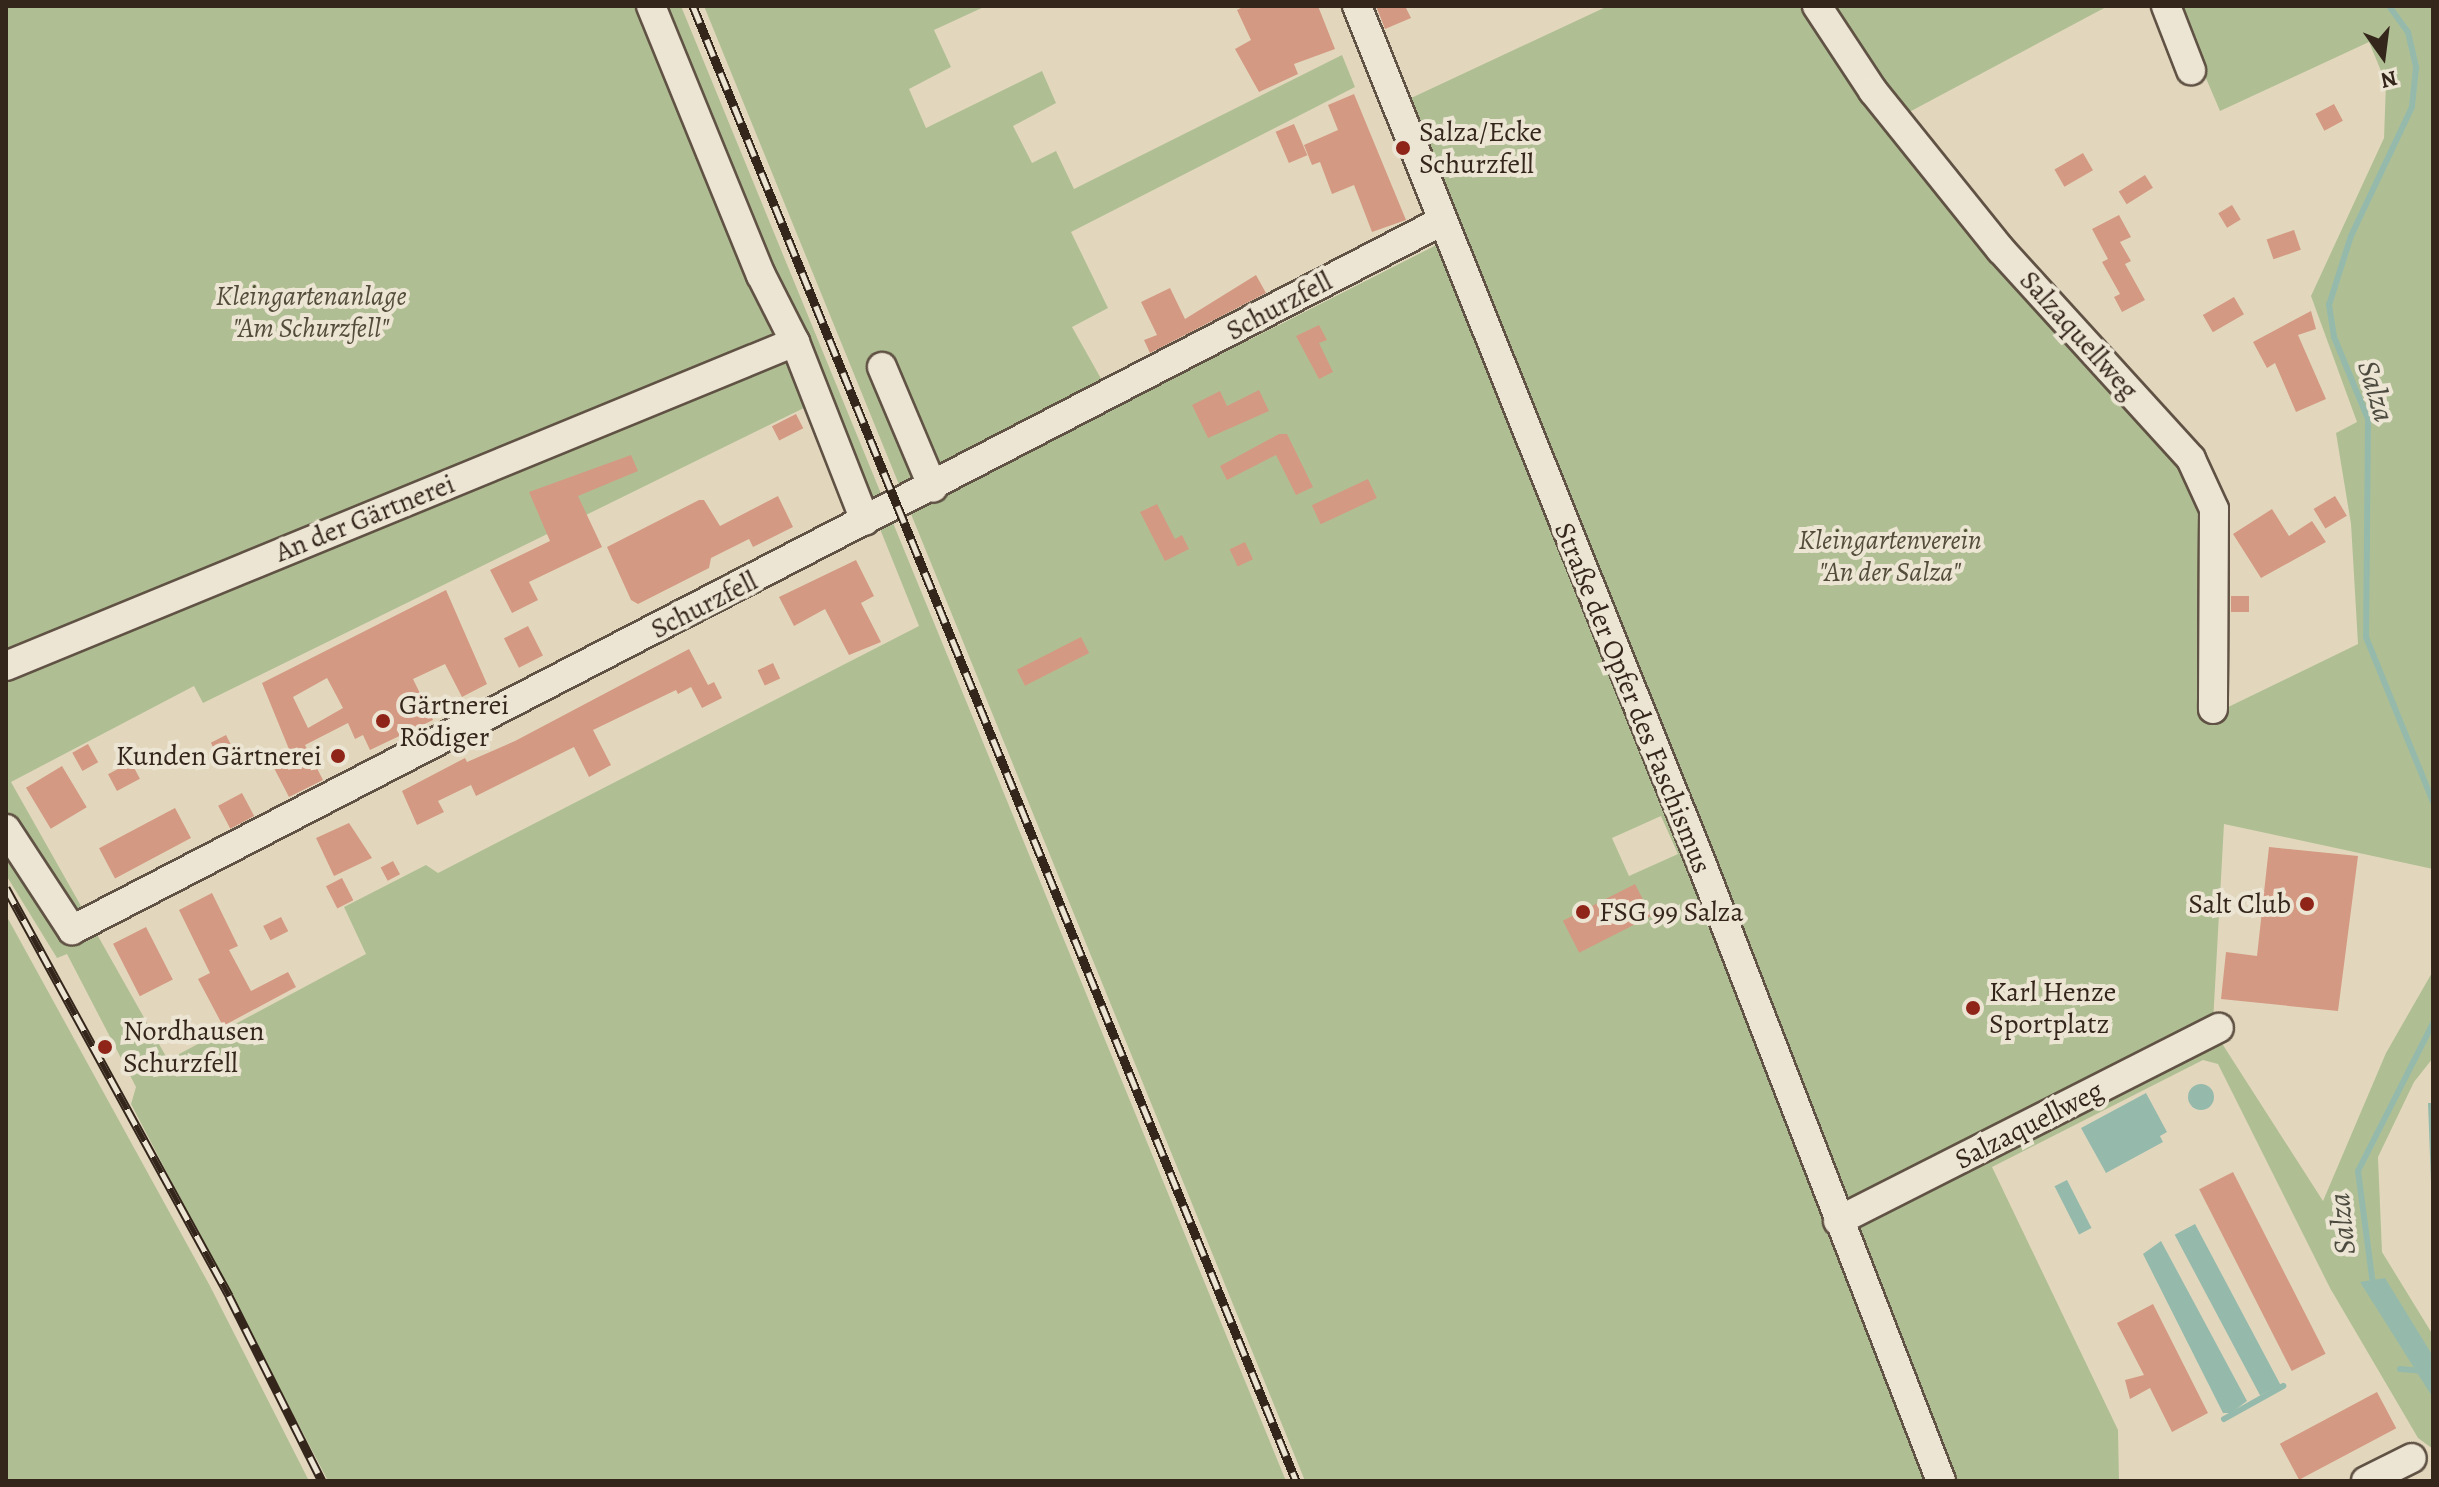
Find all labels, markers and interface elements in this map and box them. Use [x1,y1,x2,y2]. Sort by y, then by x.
north arrow [2343,16,2423,96]
text: N [2377,63,2400,96]
place label: Salza/Ecke Schurzfell [1419,115,1542,181]
marker: Salza/Ecke Schurzfell [1394,139,1412,157]
street label: Schurzfell [1220,264,1338,348]
street label: Salzaquellweg [2012,264,2146,406]
park label: Kleingartenanlage "Am Schurzfell" [215,279,407,345]
water label: Salza [2350,356,2402,426]
street label: An der Gärtnerei [270,467,460,569]
street label: Straße der Opfer des Faschismus [1547,518,1719,878]
park label: Kleingartenverein "An der Salza" [1798,523,1982,589]
street label: Schurzfell [645,564,763,646]
place label: Gärtnerei Rödiger [399,688,509,754]
marker: Gärtnerei Rödiger [374,712,392,730]
place label: Kunden Gärtnerei [116,739,322,773]
marker: Kunden Gärtnerei [329,747,347,765]
place label: Salt Club [2188,887,2291,921]
place label: FSG 99 Salza [1599,895,1744,929]
marker: Salt Club [2298,895,2316,913]
marker: FSG 99 Salza [1574,903,1592,921]
place label: Karl Henze Sportplatz [1989,975,2116,1041]
marker: Karl Henze Sportplatz [1964,999,1982,1017]
place label: Nordhausen Schurzfell [123,1014,264,1080]
marker: Nordhausen Schurzfell [94,1036,116,1058]
street label: Salzaquellweg [1949,1073,2109,1177]
water label: Salza [2321,1191,2363,1257]

